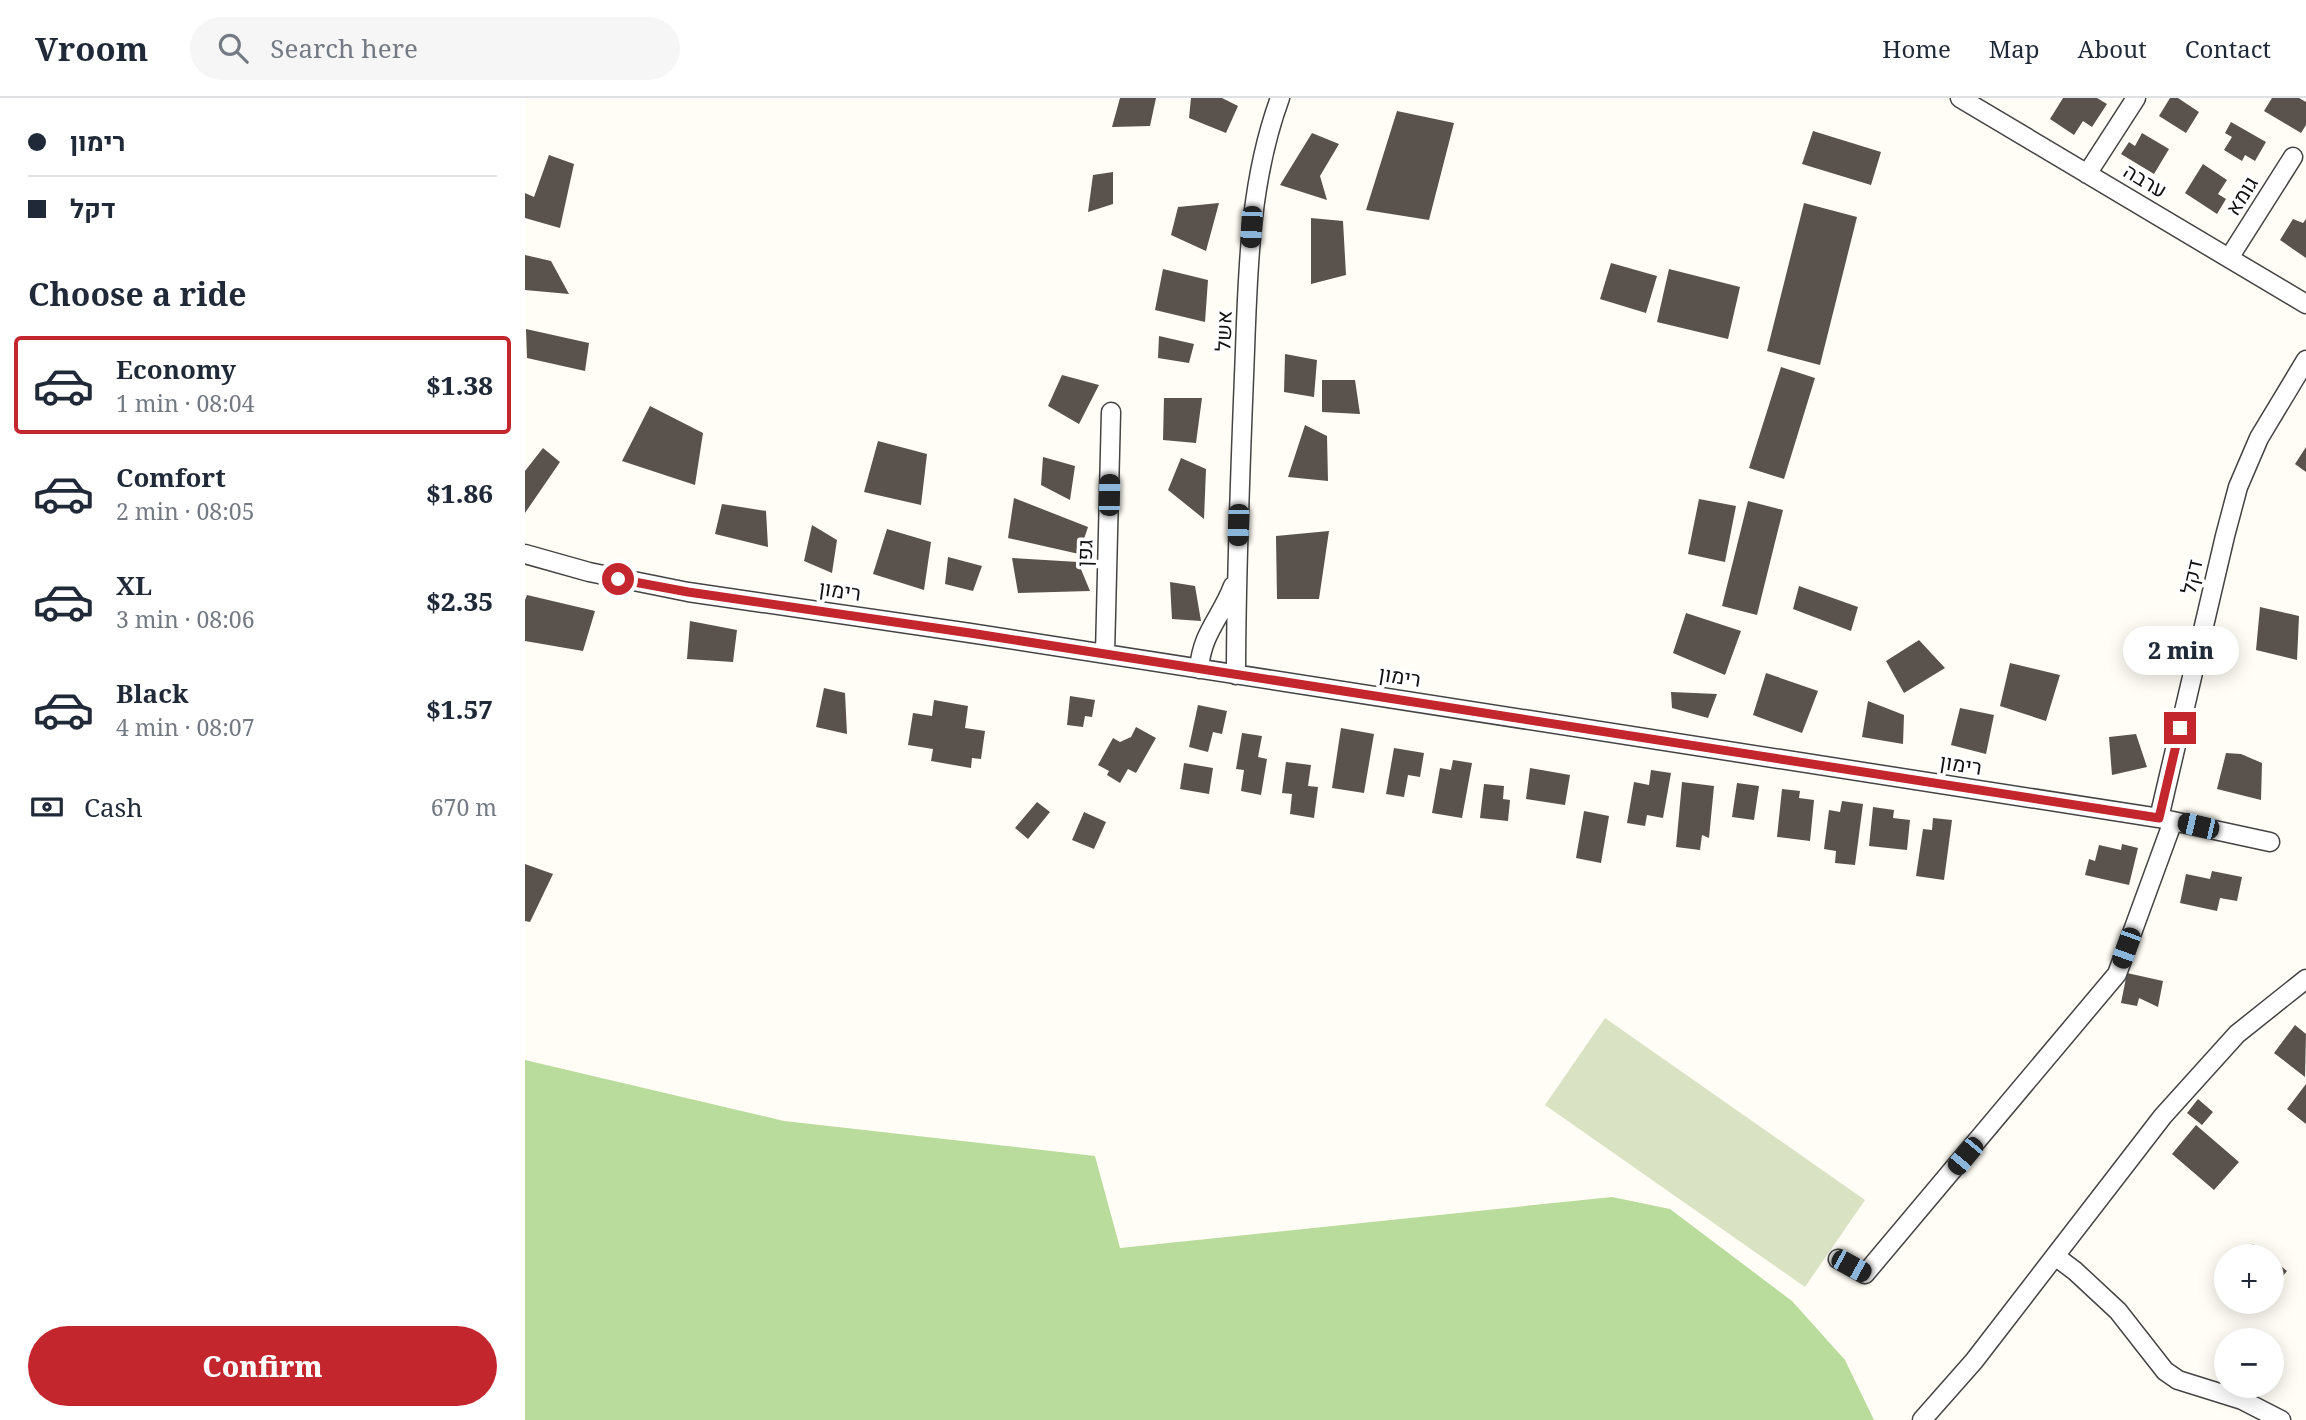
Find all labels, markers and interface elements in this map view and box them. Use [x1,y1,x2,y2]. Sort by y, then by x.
search box [190,17,680,80]
text: Vroom [35,26,148,71]
icon: search [214,29,252,67]
text: Search here [270,30,418,66]
text: Home [1882,32,1951,65]
text: Map [1989,32,2040,65]
text: About [2078,32,2147,65]
text: Contact [2185,32,2271,65]
text: רימון [70,123,125,159]
street label: ערבה [2119,156,2172,204]
street label: גומא [2218,171,2264,220]
text: דקל [70,190,116,226]
car [1240,205,1263,249]
text: Choose a ride [28,272,247,315]
street label: אשל [1208,310,1238,352]
text: Economy [116,351,236,387]
icon: car [32,354,95,417]
text: $1.38 [426,367,493,403]
text: 1 min · 08:04 [116,387,254,419]
text: Comfort [116,459,226,495]
icon: car [32,462,95,525]
car [1099,474,1120,516]
text: $1.86 [426,475,493,511]
text: 2 min · 08:05 [116,495,254,527]
car [1227,504,1250,546]
street label: גפן [1070,539,1098,567]
street label: דקל [2173,557,2209,597]
route start [602,563,634,595]
text: XL [116,567,152,603]
icon: car [32,570,95,633]
street label: רימון [817,573,863,607]
text: $2.35 [426,583,493,619]
text: 3 min · 08:06 [116,603,254,635]
callout: 2 min [2122,626,2238,676]
text: 2 min [2148,634,2214,666]
street label: רימון [1377,659,1423,693]
text: Black [116,675,189,711]
icon: car [32,678,95,741]
text: $1.57 [426,691,493,727]
text: 4 min · 08:07 [116,711,254,743]
route end [2164,712,2196,744]
street label: רימון [1938,747,1984,781]
icon: cash [28,788,66,826]
text: Cash [84,789,143,825]
text: 670 m [431,791,497,823]
car [2176,811,2221,841]
car [2109,925,2144,971]
car [1944,1133,1987,1179]
map controls [2214,1244,2284,1398]
button: + [2214,1244,2284,1314]
car [1828,1247,1875,1285]
button: Confirm [28,1326,497,1406]
button: − [2214,1328,2284,1398]

